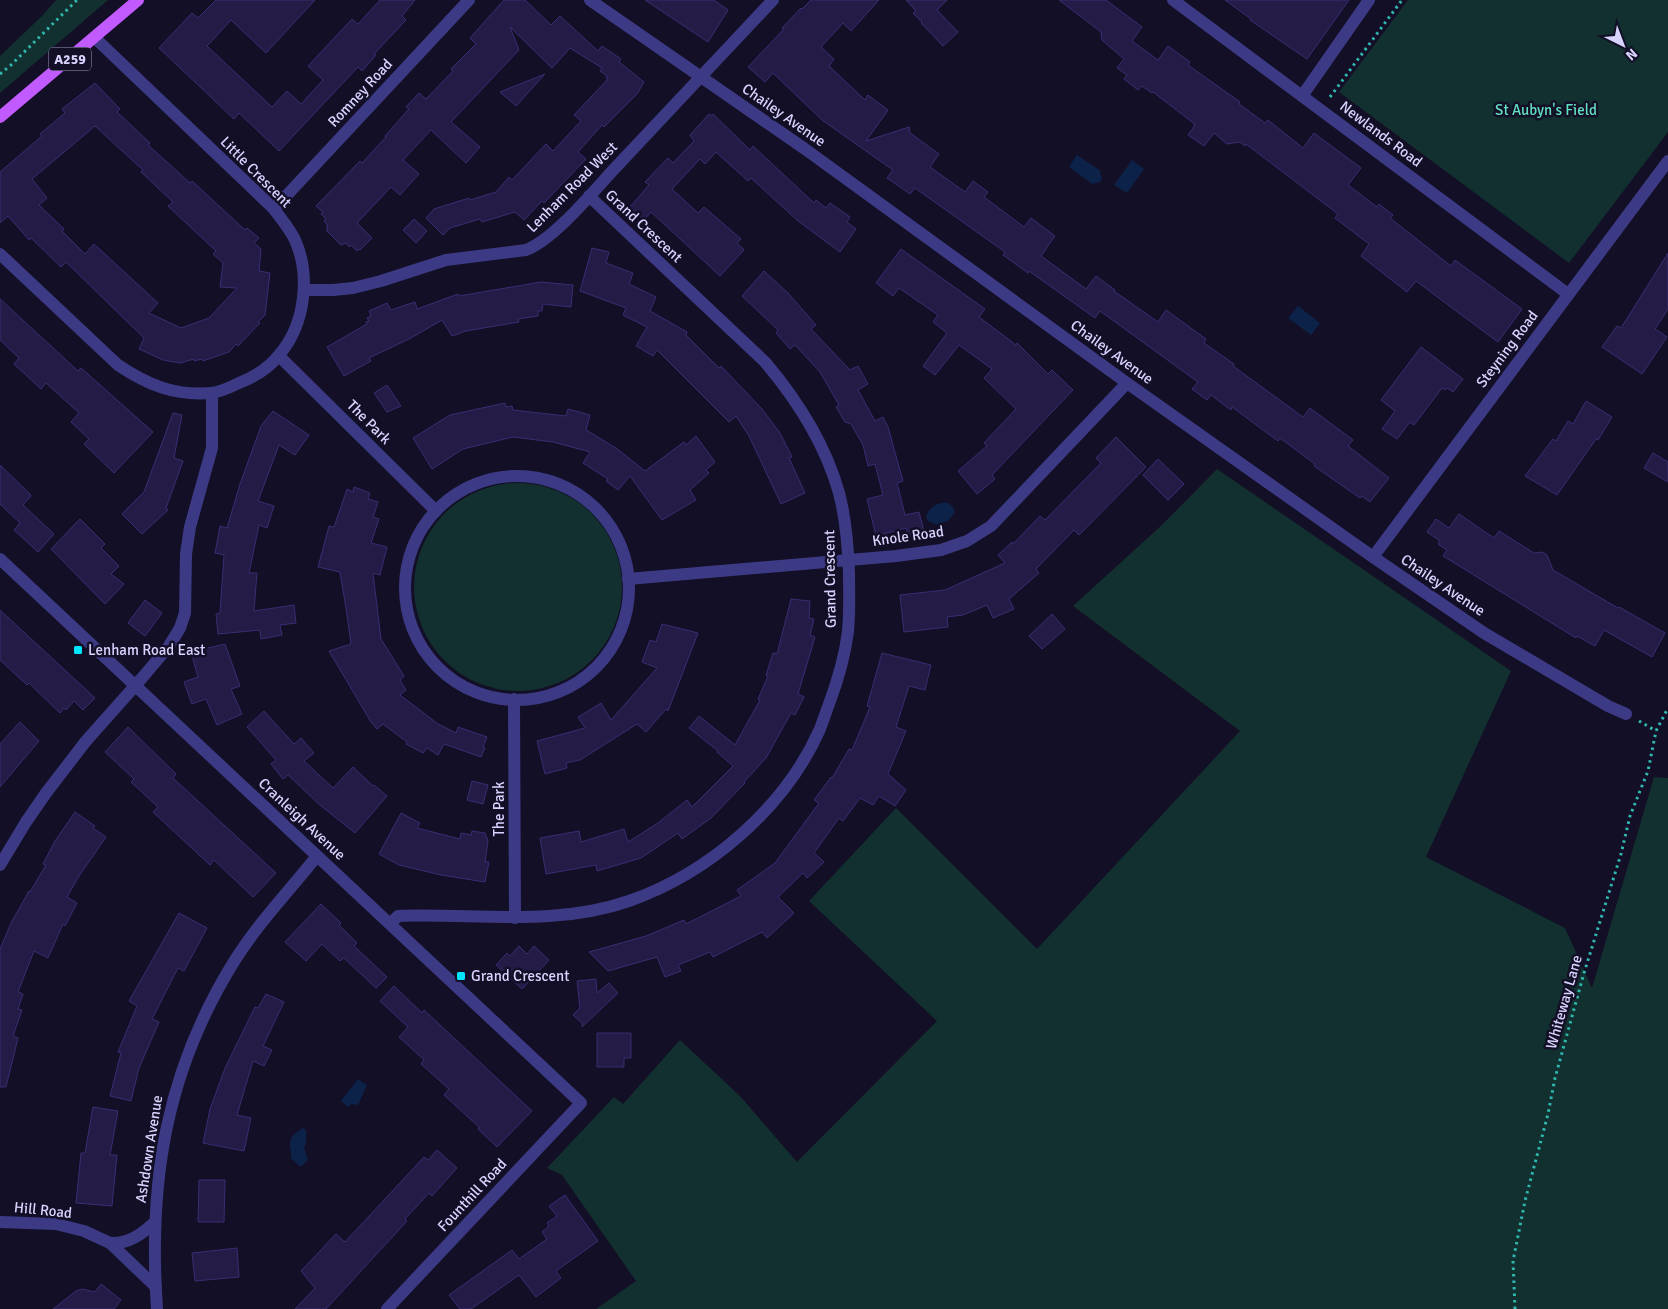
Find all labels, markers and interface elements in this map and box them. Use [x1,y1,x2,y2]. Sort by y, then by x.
north arrow [1598,20,1648,70]
text: N [1622,45,1641,64]
road number: A259 [49,48,91,70]
street label: Romney Road [324,55,396,131]
street label: Chailey Avenue [739,80,829,150]
street label: Newlands Road [1336,97,1426,171]
park label: St Aubyn's Field [1495,101,1597,119]
street label: Little Crescent [217,133,295,211]
street label: Lenham Road West [523,138,621,236]
street label: Grand Crescent [602,186,686,266]
street label: Steyning Road [1472,307,1542,391]
street label: Chailey Avenue [1067,316,1157,388]
street label: The Park [343,396,395,448]
street label: Knole Road [871,522,945,550]
street label: Grand Crescent [820,530,840,628]
street label: Chailey Avenue [1397,550,1489,620]
place label: Lenham Road East [88,641,205,659]
marker: Lenham Road East [72,644,84,656]
street label: Cranleigh Avenue [255,774,349,864]
street label: The Park [490,781,508,837]
street label: Whiteway Lane [1542,953,1586,1051]
place label: Grand Crescent [471,967,569,985]
marker: Grand Crescent [455,970,467,982]
street label: Ashdown Avenue [132,1094,166,1204]
street label: Founthill Road [434,1155,510,1235]
street label: Hill Road [13,1198,73,1222]

